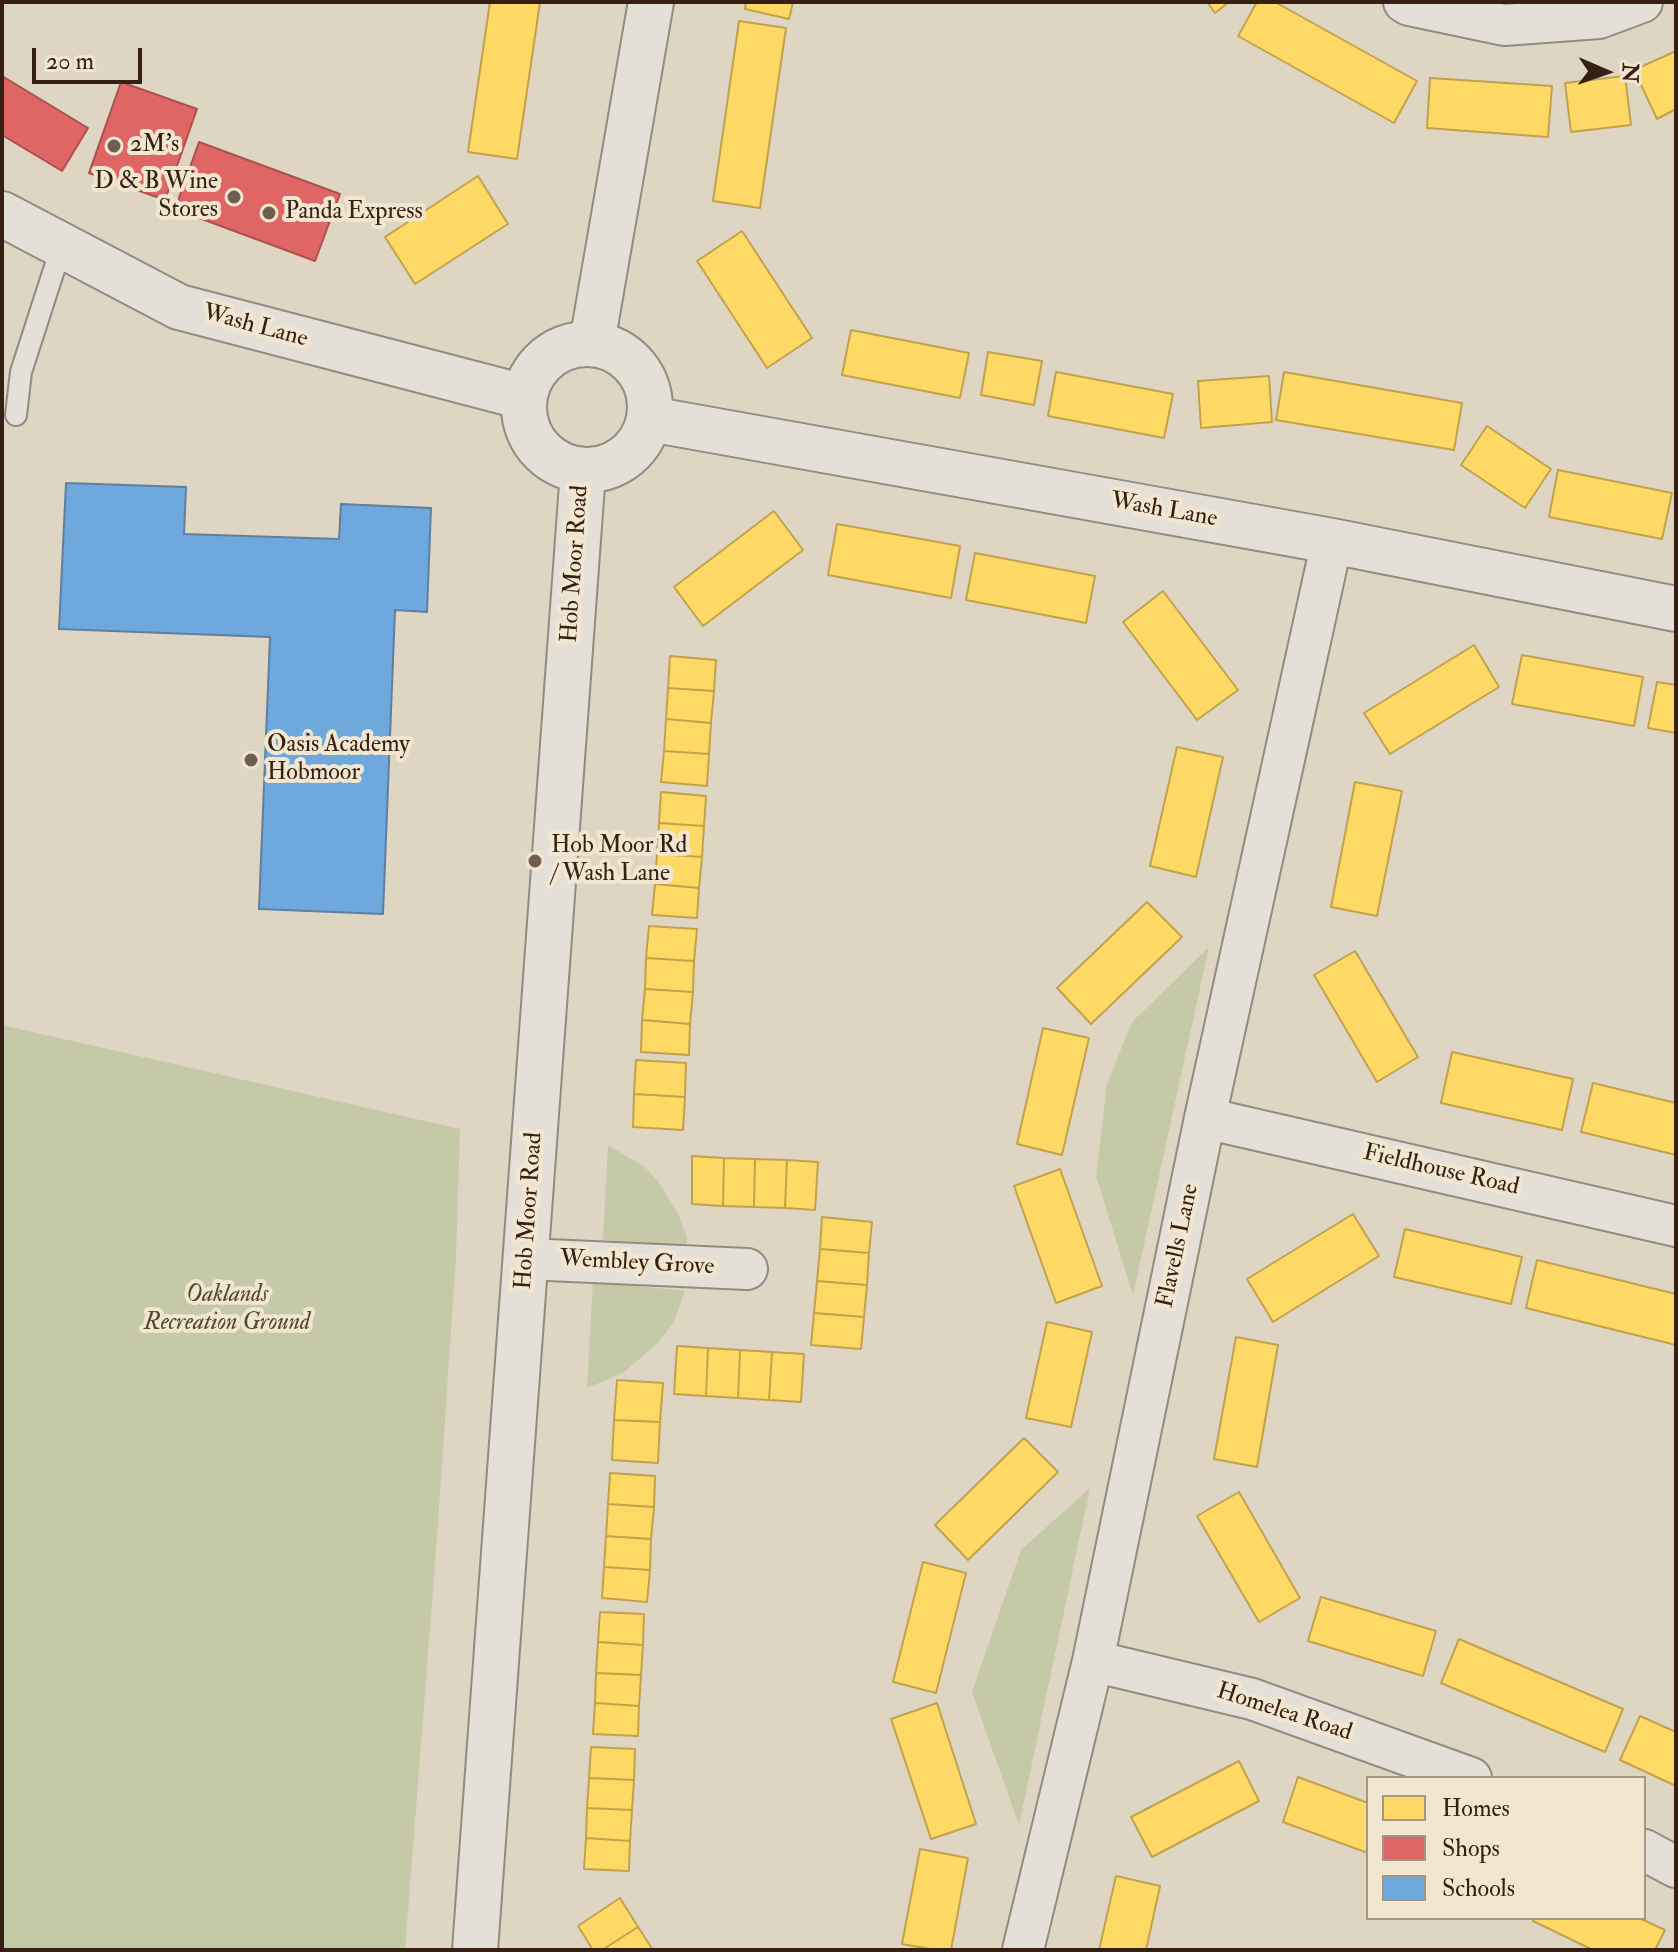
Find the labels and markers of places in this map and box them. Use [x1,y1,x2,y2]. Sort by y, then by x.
place label: 2M's [130,132,179,160]
marker: 2M's [105,137,123,155]
place label: D & B Wine Stores [94,169,218,225]
marker: D & B Wine Stores [225,188,243,206]
place label: Panda Express [285,199,423,227]
marker: Panda Express [260,204,278,222]
place label: Oasis Academy Hobmoor [267,732,410,788]
marker: Oasis Academy Hobmoor [242,751,260,769]
place label: Hob Moor Rd / Wash Lane [551,833,687,889]
marker: Hob Moor Rd / Wash Lane [526,852,544,870]

